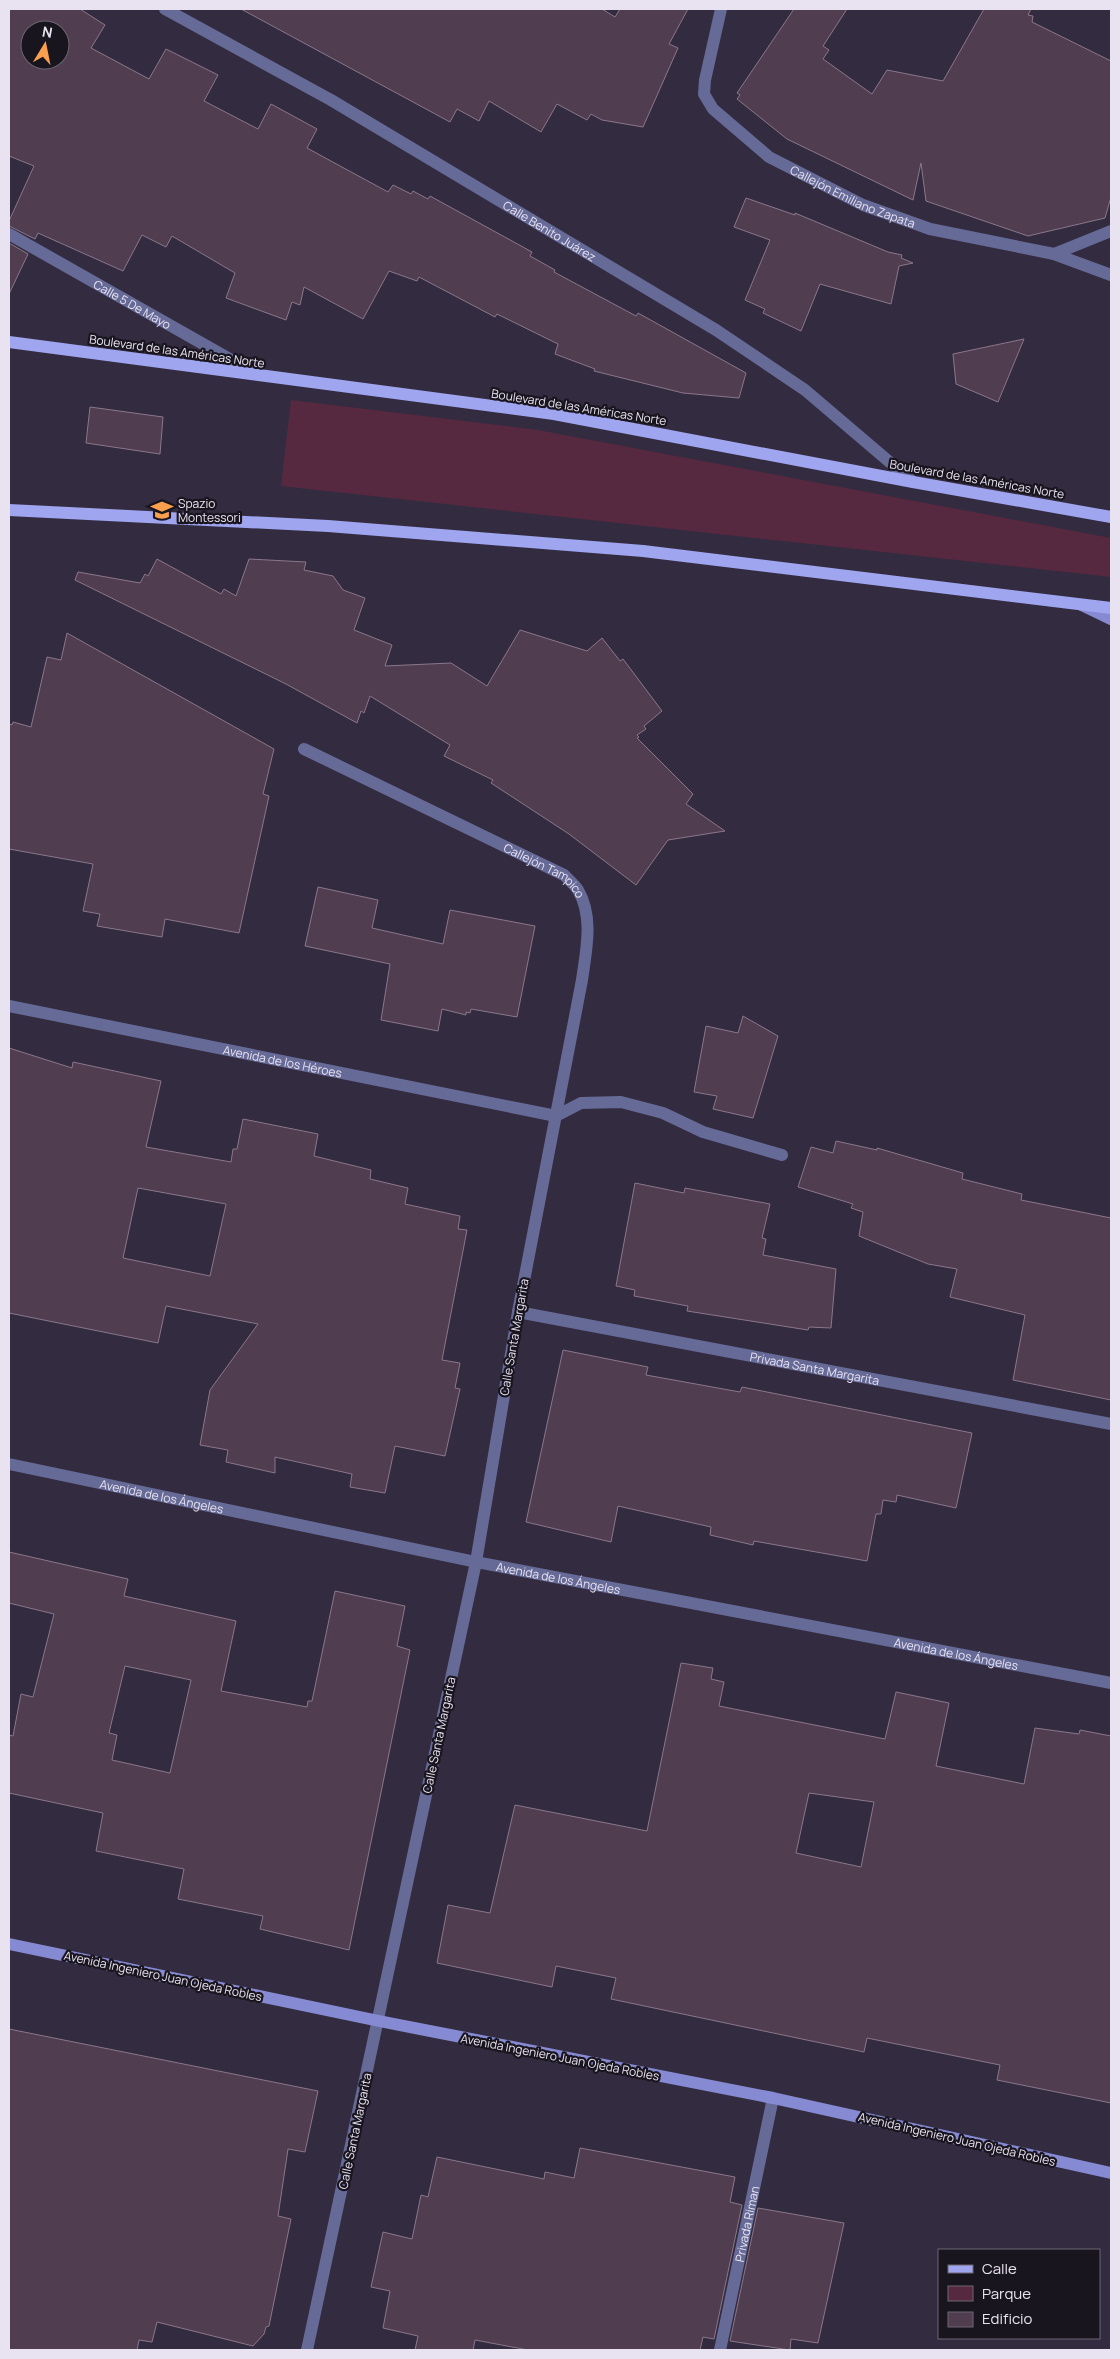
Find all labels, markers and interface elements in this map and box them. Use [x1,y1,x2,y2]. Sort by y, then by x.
north arrow [20,20,70,70]
text: N [41,21,54,42]
street label: Callejón Emiliano Zapata [788,161,918,232]
street label: Calle Benito Juárez [500,196,599,265]
street label: Calle 5 De Mayo [91,275,174,333]
street label: Boulevard de las Américas Norte [88,330,266,372]
street label: Boulevard de las Américas Norte [490,385,668,429]
street label: Boulevard de las Américas Norte [888,455,1066,503]
place label: Spazio Montessori [178,495,241,526]
school or university icon: Spazio Montessori [149,497,175,523]
street label: Callejón Tampico [501,839,589,901]
street label: Avenida de los Héroes [222,1041,344,1081]
street label: Calle Santa Margarita [495,1277,533,1397]
street label: Privada Santa Margarita [749,1348,881,1389]
street label: Avenida de los Ángeles [98,1475,225,1517]
street label: Avenida de los Ángeles [495,1558,622,1598]
street label: Avenida de los Ángeles [893,1633,1020,1674]
street label: Calle Santa Margarita [418,1675,460,1795]
street label: Avenida Ingeniero Juan Ojeda Robles [62,1947,264,2005]
street label: Avenida Ingeniero Juan Ojeda Robles [459,2029,661,2085]
street label: Calle Santa Margarita [334,2071,376,2191]
street label: Avenida Ingeniero Juan Ojeda Robles [857,2108,1057,2170]
street label: Privada Riman [730,2184,763,2263]
legend [938,2249,1100,2339]
text: Calle [982,2258,1017,2279]
text: Parque [982,2283,1031,2304]
text: Edificio [982,2308,1033,2329]

